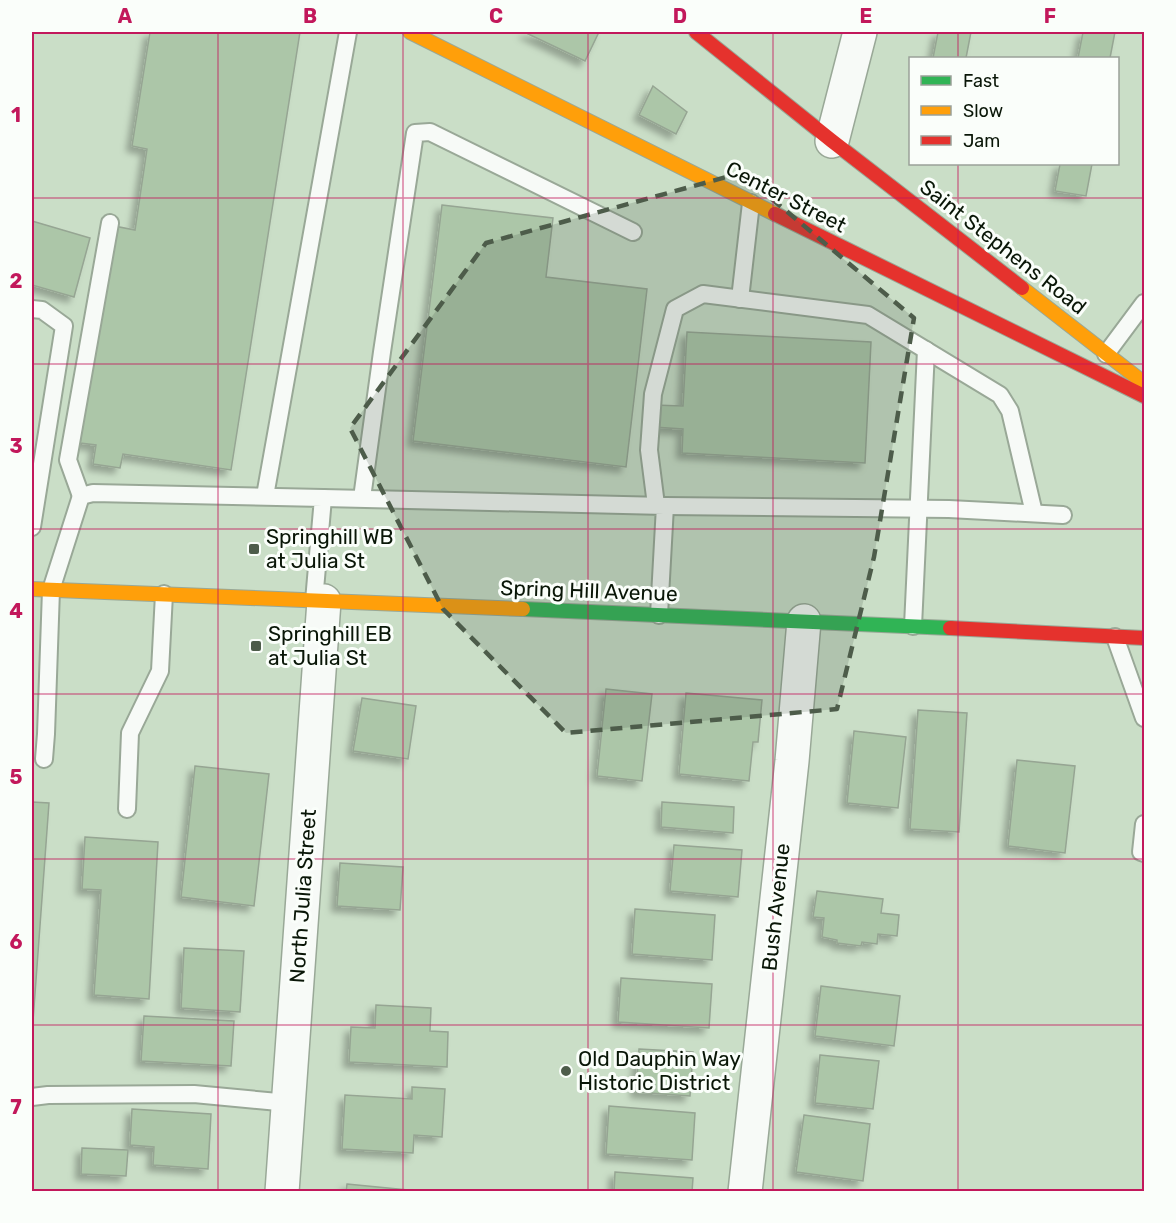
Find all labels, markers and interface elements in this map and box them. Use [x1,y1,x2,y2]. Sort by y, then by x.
text: A [118,4,133,28]
text: B [303,4,317,28]
text: C [489,4,503,28]
text: D [673,4,687,28]
text: E [860,4,872,28]
text: F [1044,4,1056,28]
legend [909,57,1119,165]
text: Fast [963,70,999,92]
text: Slow [963,100,1003,122]
text: 1 [11,103,21,127]
text: Jam [963,130,1000,152]
street label: Center Street [722,156,851,238]
street label: Saint Stephens Road [915,174,1091,319]
text: 2 [10,269,23,293]
text: 3 [9,434,23,458]
place label: Springhill WB at Julia St [266,524,394,573]
marker: Springhill WB at Julia St [247,542,261,556]
street label: Spring Hill Avenue [500,575,678,606]
text: 4 [9,599,23,623]
place label: Springhill EB at Julia St [268,621,392,670]
marker: Springhill EB at Julia St [249,639,263,653]
text: 5 [10,765,23,789]
street label: North Julia Street [284,808,321,984]
street label: Bush Avenue [756,842,795,972]
text: 6 [9,930,23,954]
place label: Old Dauphin Way Historic District [578,1046,741,1095]
marker: Old Dauphin Way Historic District [559,1064,573,1078]
text: 7 [10,1095,22,1119]

